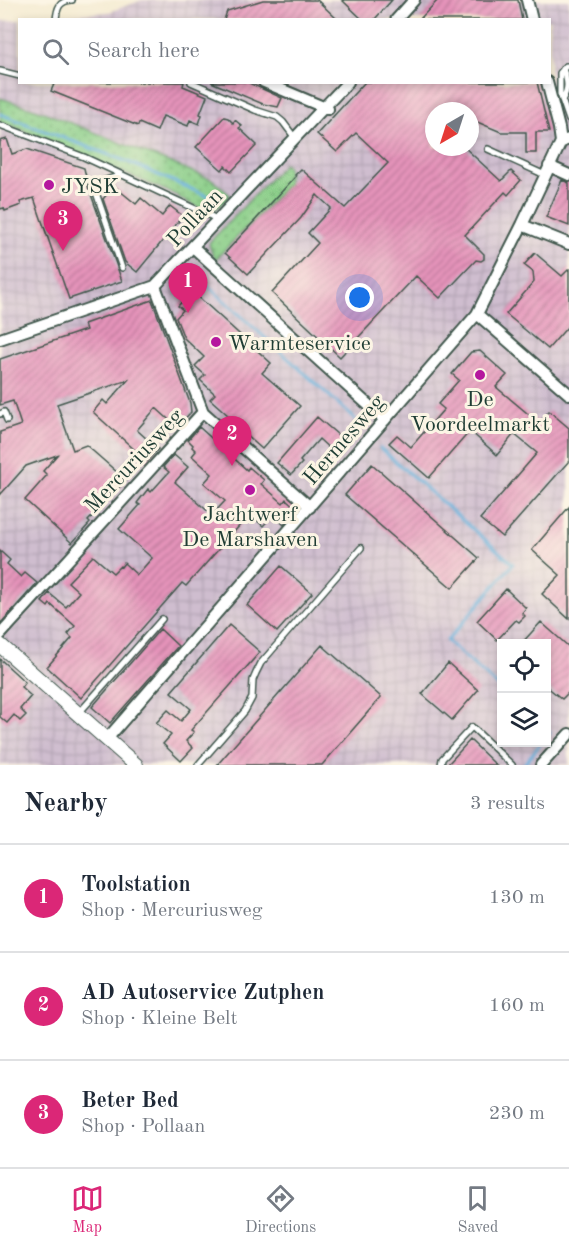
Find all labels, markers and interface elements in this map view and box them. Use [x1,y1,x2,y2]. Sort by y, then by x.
search box [18,18,551,84]
icon: search [39,35,72,68]
text: Search here [87,40,200,62]
north arrow [425,102,479,156]
place label: JYSK [61,176,119,198]
marker: JYSK [42,178,56,192]
street label: Pollaan [163,185,228,252]
pin: 3 [44,202,82,251]
pin: 1 [168,264,207,313]
your location [345,283,374,312]
place label: Warmteservice [228,333,371,355]
marker: Warmteservice [209,335,223,349]
marker: De Voordeelmarkt [473,368,487,382]
place label: De Voordeelmarkt [410,389,550,436]
street label: Hermesweg [300,391,390,490]
street label: Mercuriusweg [81,405,188,518]
pin: 2 [212,416,252,466]
marker: Jachtwerf De Marshaven [243,483,257,497]
place label: Jachtwerf De Marshaven [182,504,318,551]
map controls [497,639,551,747]
button: locate [497,639,551,693]
button: layers [497,693,551,747]
text: Nearby [24,791,108,817]
text: 3 results [470,794,545,814]
text: Toolstation [81,874,191,896]
text: 1 [38,888,49,908]
text: 130 m [489,888,545,908]
text: Shop · Mercuriusweg [81,901,262,921]
text: AD Autoservice Zutphen [81,982,325,1004]
text: 2 [38,996,49,1016]
text: 160 m [489,996,545,1016]
text: Shop · Kleine Belt [81,1009,237,1029]
text: Beter Bed [81,1090,179,1112]
text: 3 [38,1104,49,1124]
text: 230 m [489,1104,545,1124]
text: Shop · Pollaan [81,1117,205,1137]
tab: Map [71,1182,104,1238]
tab: Directions [245,1182,316,1238]
tab: Saved [458,1182,498,1238]

